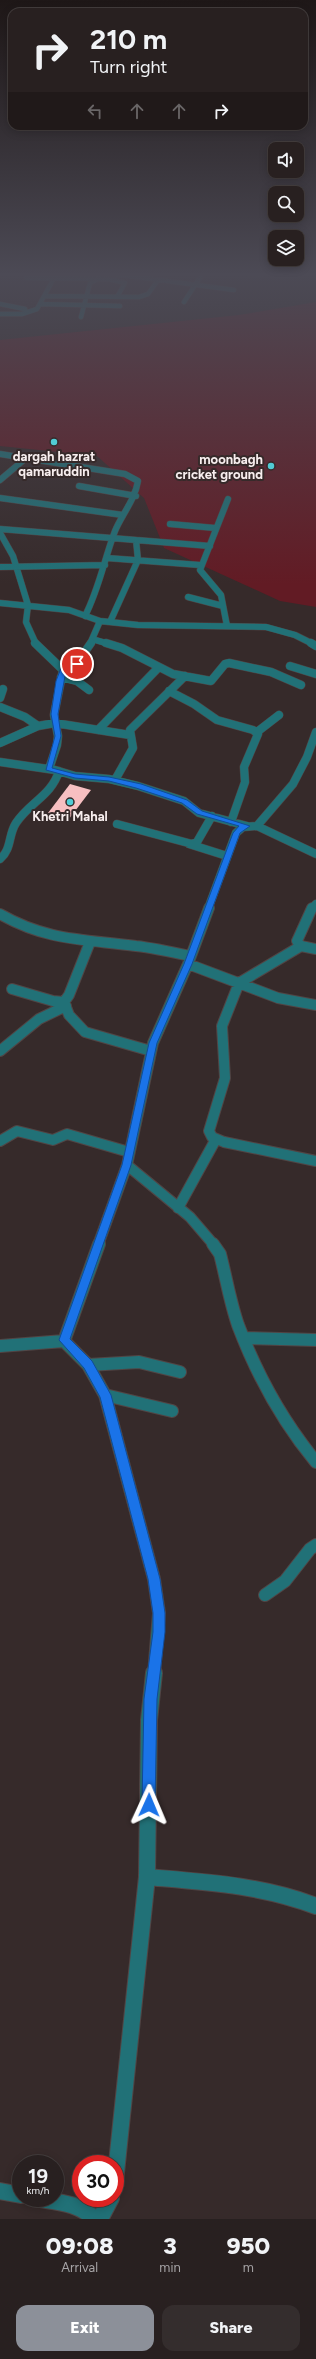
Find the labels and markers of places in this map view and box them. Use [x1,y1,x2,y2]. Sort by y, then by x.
marker: dargah hazrat qamaruddin [49,437,59,447]
place label: dargah hazrat qamaruddin [13,449,95,479]
place label: moonbagh cricket ground [175,452,263,482]
marker: moonbagh cricket ground [266,461,276,471]
pin [60,647,94,681]
marker: Khetri Mahal [65,797,75,807]
place label: Khetri Mahal [32,809,108,824]

